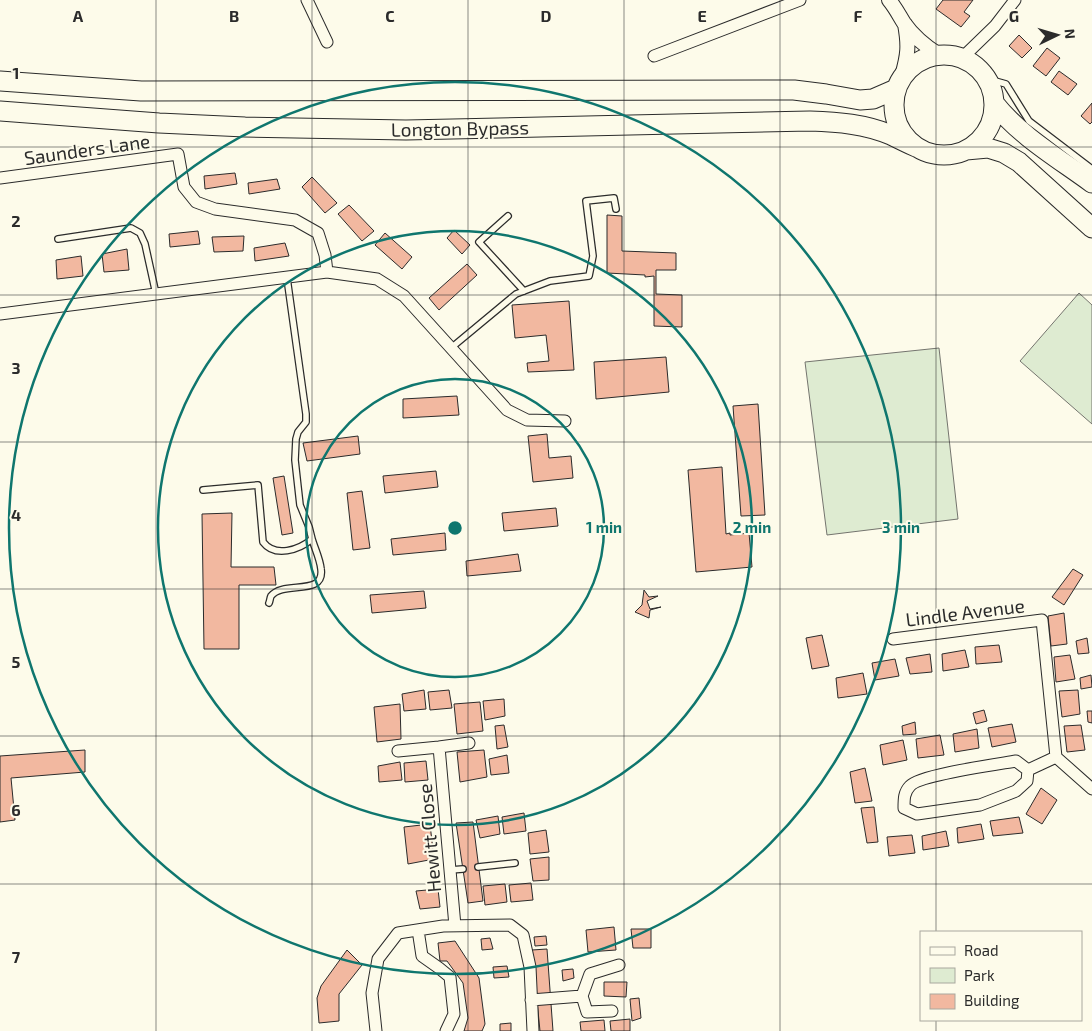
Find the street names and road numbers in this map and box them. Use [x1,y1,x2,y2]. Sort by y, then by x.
street label: Longton Bypass [391,115,529,141]
street label: Saunders Lane [23,129,151,169]
street label: Lindle Avenue [904,593,1026,631]
street label: Hewitt Close [413,783,445,893]

